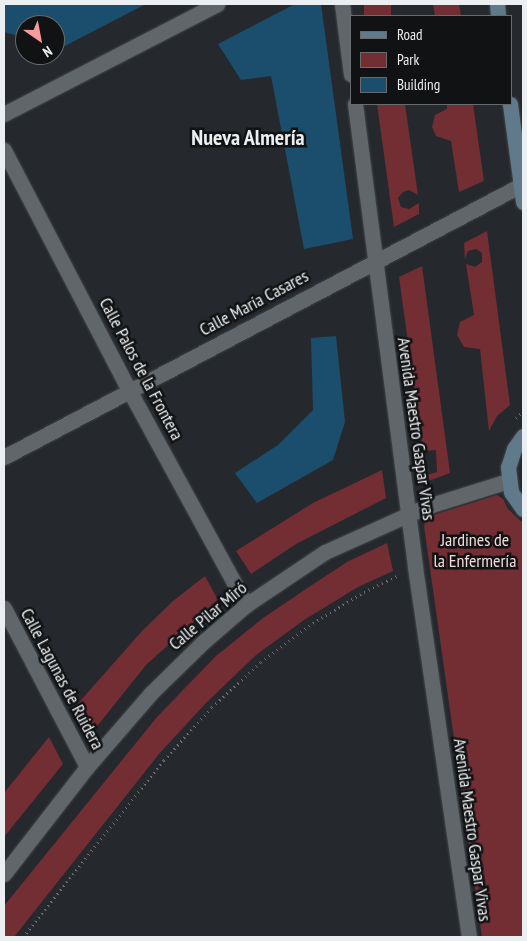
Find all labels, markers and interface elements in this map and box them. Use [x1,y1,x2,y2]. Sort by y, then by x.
north arrow [15,15,65,65]
legend [350,15,512,105]
text: Road [397,25,423,44]
text: N [40,42,56,61]
text: Park [397,50,419,69]
text: Building [397,75,440,94]
district label: Nueva Almería [191,125,305,151]
street label: Calle María Casares [196,265,312,341]
street label: Calle Palos de la Frontera [94,294,188,444]
street label: Avenida Maestro Gaspar Vivas [392,336,440,522]
park label: Jardines de la Enfermería [434,530,516,572]
street label: Calle Pilar Miró [165,577,251,655]
street label: Calle Lagunas de Ruidera [16,605,108,753]
street label: Avenida Maestro Gaspar Vivas [448,737,496,923]

